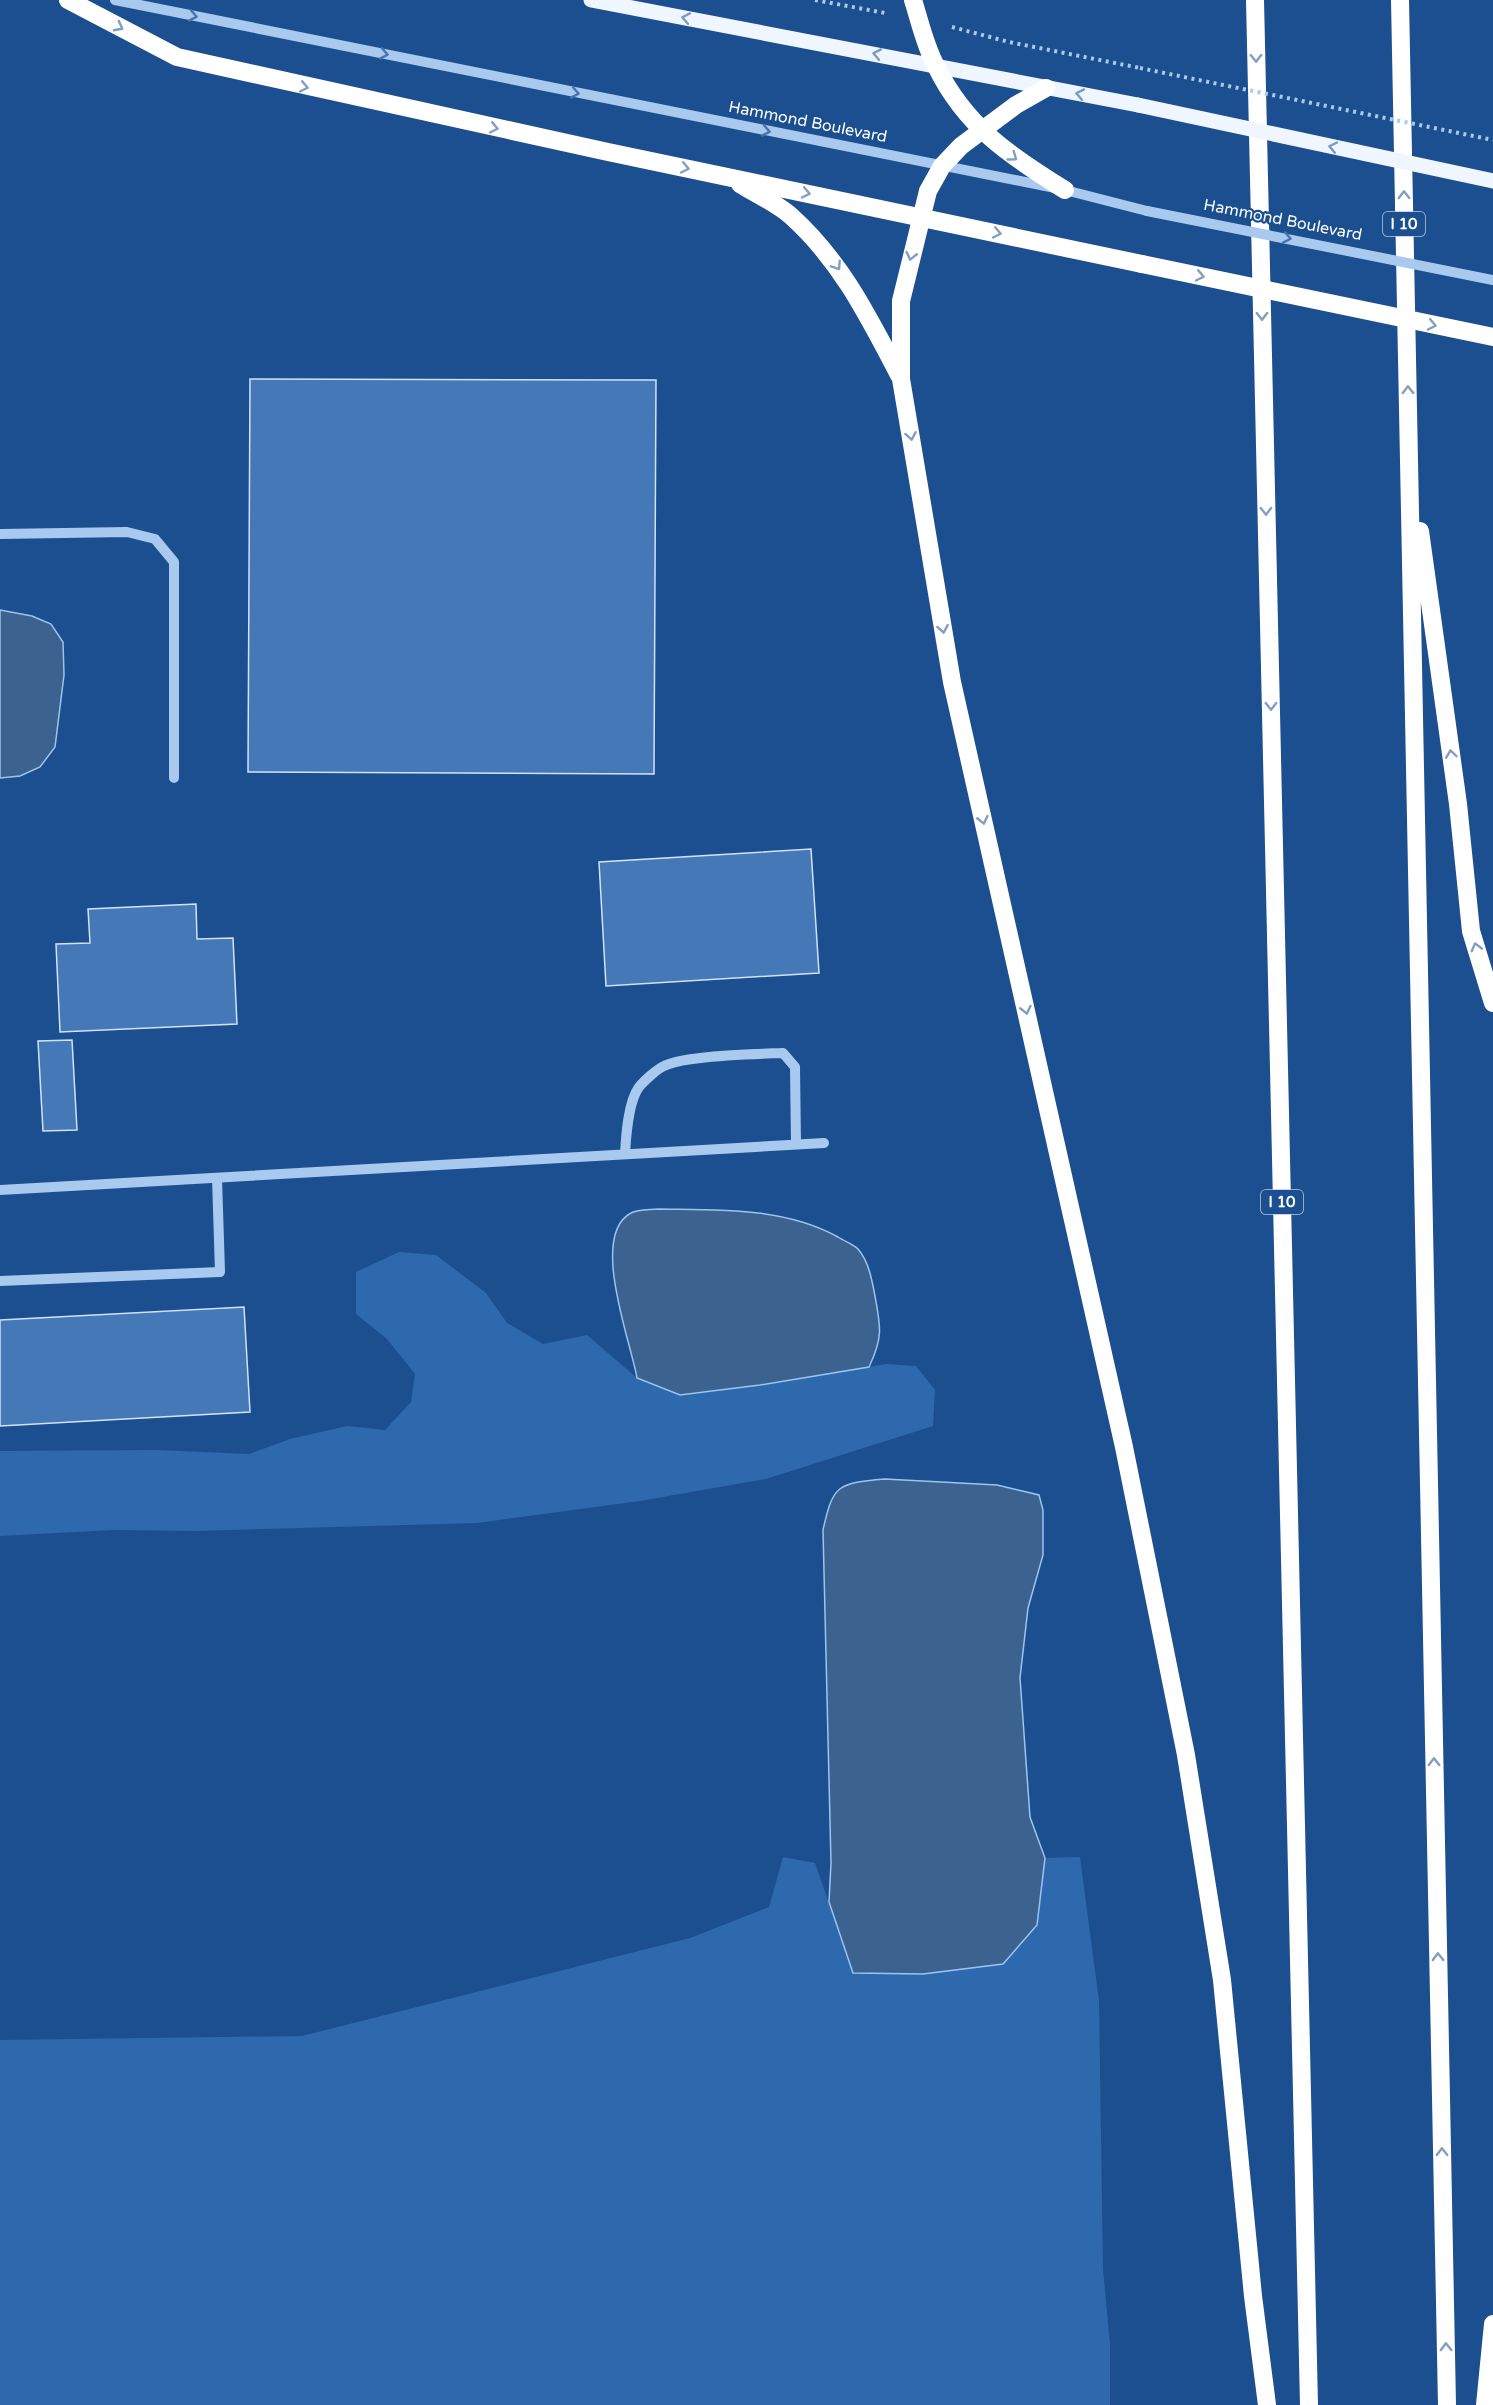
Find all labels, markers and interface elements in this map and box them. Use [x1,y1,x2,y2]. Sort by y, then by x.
one-way arrow [187,9,197,22]
one-way arrow [681,12,691,25]
one-way arrow [113,20,124,31]
one-way arrow [378,47,388,60]
one-way arrow [873,48,883,61]
one-way arrow [1250,54,1262,63]
one-way arrow [298,80,308,93]
one-way arrow [570,86,580,99]
one-way arrow [1076,89,1085,101]
street label: Hammond Boulevard [727,97,889,147]
one-way arrow [489,120,499,133]
one-way arrow [761,124,771,137]
one-way arrow [1328,141,1338,154]
one-way arrow [1006,150,1017,161]
one-way arrow [680,161,690,174]
one-way arrow [800,186,810,199]
one-way arrow [1398,190,1410,199]
street label: Hammond Boulevard [1202,195,1364,245]
road number: I 10 [1383,212,1425,236]
one-way arrow [991,226,1001,239]
one-way arrow [1281,231,1291,244]
one-way arrow [905,251,918,261]
one-way arrow [830,259,841,270]
one-way arrow [1194,269,1204,282]
one-way arrow [1256,312,1268,321]
one-way arrow [1426,318,1436,331]
one-way arrow [1401,385,1414,394]
one-way arrow [904,432,916,441]
one-way arrow [1260,507,1273,516]
one-way arrow [936,623,949,633]
one-way arrow [1264,702,1277,711]
one-way arrow [1445,749,1457,758]
one-way arrow [976,814,989,824]
one-way arrow [1470,942,1483,952]
one-way arrow [1018,1005,1031,1015]
road number: I 10 [1261,1190,1303,1214]
one-way arrow [1428,1757,1440,1766]
one-way arrow [1432,1952,1444,1961]
one-way arrow [1436,2147,1448,2156]
one-way arrow [1439,2342,1452,2351]

